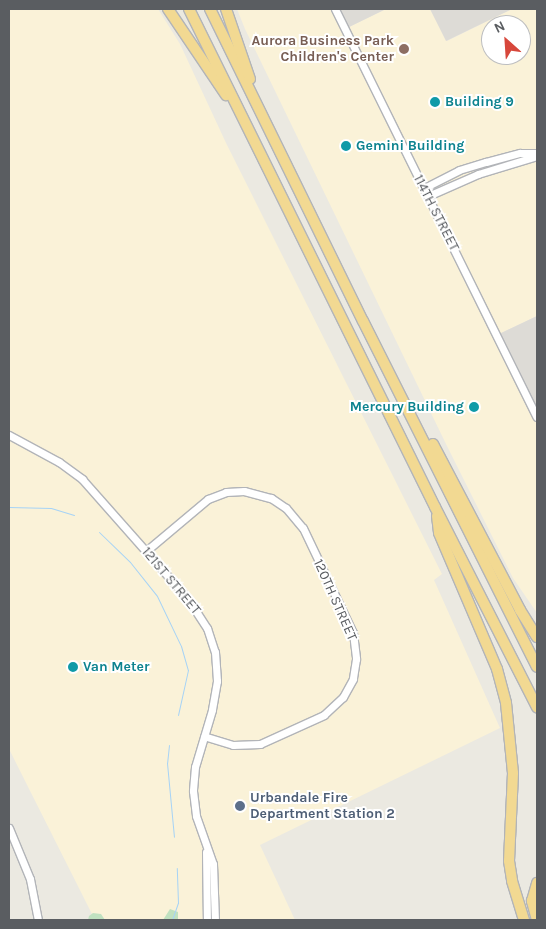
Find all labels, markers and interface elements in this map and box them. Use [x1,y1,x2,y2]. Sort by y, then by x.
north arrow [481,15,531,65]
text: N [491,17,508,37]
place label: Aurora Business Park Children's Center [251,33,394,65]
marker: Aurora Business Park Children's Center [398,43,410,55]
place label: Building 9 [445,94,514,110]
marker: Building 9 [429,96,441,108]
place label: Gemini Building [356,138,464,154]
marker: Gemini Building [340,140,352,152]
street label: 114TH STREET [410,172,462,254]
place label: Mercury Building [350,399,464,415]
marker: Mercury Building [468,401,480,413]
street label: 121ST STREET [138,544,204,618]
street label: 120TH STREET [310,557,360,643]
place label: Van Meter [83,659,149,675]
marker: Van Meter [67,661,79,673]
place label: Urbandale Fire Department Station 2 [250,790,395,822]
marker: Urbandale Fire Department Station 2 [234,800,246,812]

